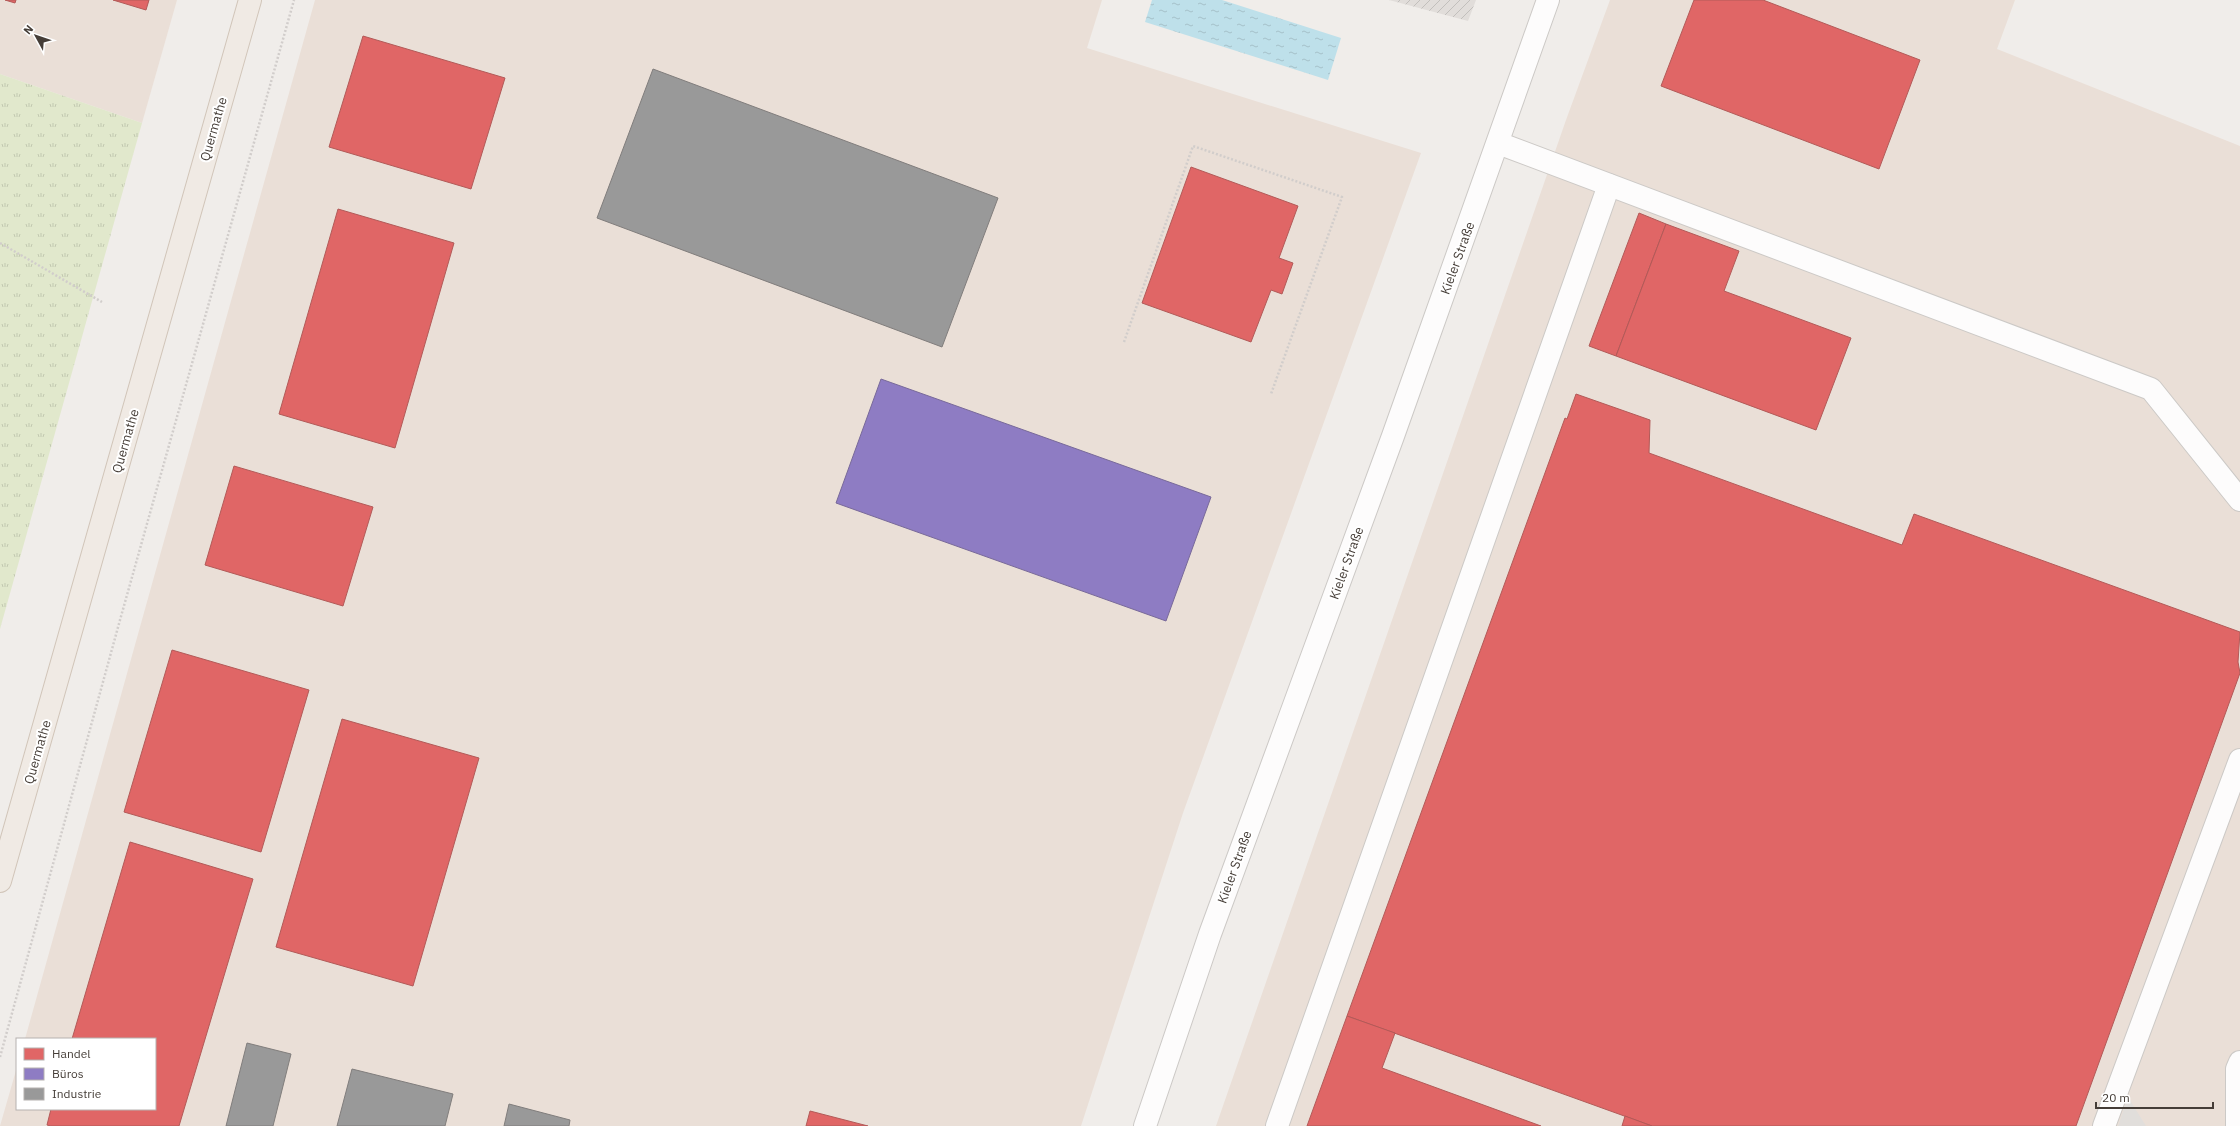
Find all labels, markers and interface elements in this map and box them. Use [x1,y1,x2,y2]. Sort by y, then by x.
north arrow [16,16,56,56]
text: N [20,22,36,37]
street label: Quermathe [196,95,231,163]
street label: Kieler Straße [1436,219,1479,297]
street label: Quermathe [108,407,143,475]
street label: Kieler Straße [1325,524,1368,602]
street label: Quermathe [20,718,55,786]
street label: Kieler Straße [1213,828,1256,906]
legend [16,1038,156,1110]
text: Handel [52,1046,91,1061]
text: Büros [52,1066,84,1081]
scale bar [2096,1084,2213,1110]
text: Industrie [52,1086,102,1101]
text: 20 m [2102,1090,2130,1105]

